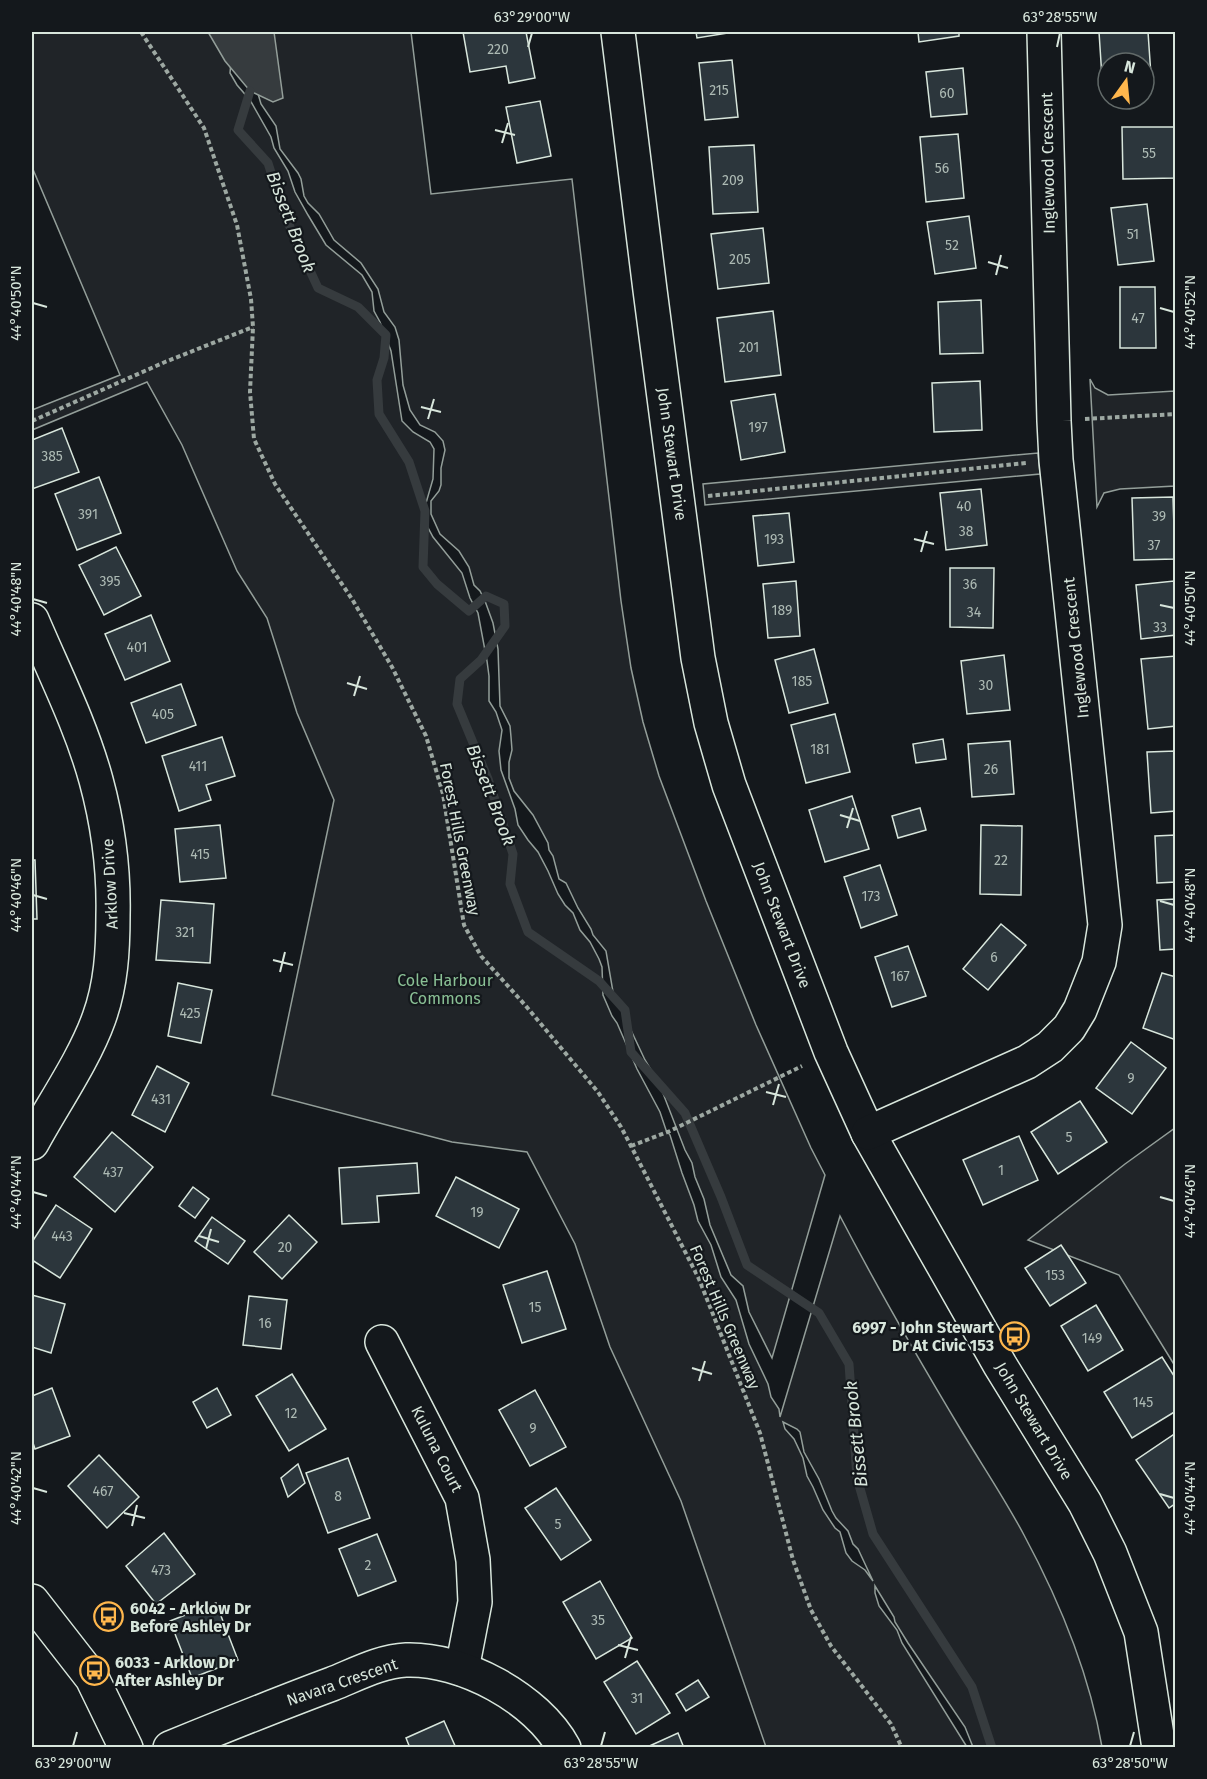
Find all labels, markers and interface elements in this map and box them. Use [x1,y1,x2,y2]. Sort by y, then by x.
text: 63°29'00"W [494,8,571,26]
text: 63°28'55"W [1023,8,1098,26]
house number: 220 [487,41,509,58]
north arrow [1096,51,1156,111]
text: N [1122,56,1137,78]
house number: 215 [709,82,729,99]
house number: 60 [939,85,955,102]
street label: Inglewood Crescent [1037,92,1059,234]
house number: 55 [1142,145,1156,162]
house number: 56 [935,160,949,177]
water label: Bissett Brook [262,168,320,276]
house number: 209 [722,172,744,189]
house number: 51 [1127,226,1139,243]
house number: 52 [945,237,959,254]
house number: 205 [729,251,751,268]
text: 44°40'50"N [7,265,25,341]
text: 44°40'52"N [1181,275,1199,349]
house number: 47 [1131,310,1145,327]
house number: 201 [739,339,759,356]
street label: John Stewart Drive [653,386,691,522]
house number: 197 [748,419,768,436]
house number: 385 [41,448,63,465]
house number: 40 [956,498,972,515]
house number: 391 [78,506,98,523]
house number: 39 [1152,508,1166,525]
house number: 38 [959,523,974,540]
house number: 193 [764,531,784,548]
house number: 37 [1147,537,1161,554]
text: 44°40'48"N [7,562,25,636]
text: 44°40'50"N [1181,570,1199,646]
house number: 395 [99,573,121,590]
house number: 36 [963,576,977,593]
street label: Inglewood Crescent [1059,576,1093,719]
house number: 189 [772,602,792,619]
house number: 34 [967,604,982,621]
house number: 33 [1153,619,1167,636]
house number: 401 [127,639,147,656]
house number: 185 [792,673,812,690]
house number: 30 [979,677,994,694]
house number: 405 [152,706,174,723]
water label: Bissett Brook [462,741,520,849]
house number: 181 [810,741,830,758]
house number: 411 [189,758,207,775]
street label: Forest Hills Greenway [436,761,484,917]
house number: 26 [984,761,998,778]
street label: Arklow Drive [98,838,122,930]
house number: 415 [190,846,210,863]
house number: 22 [994,852,1008,869]
text: 44°40'46"N [7,858,25,932]
street label: John Stewart Drive [749,859,815,991]
text: 44°40'48"N [1181,868,1199,942]
house number: 173 [861,888,881,905]
house number: 321 [175,924,195,941]
house number: 6 [990,949,998,966]
house number: 167 [890,968,910,985]
park label: Cole Harbour Commons [397,971,494,1008]
house number: 425 [179,1005,201,1022]
house number: 9 [1127,1070,1135,1087]
house number: 431 [151,1091,171,1108]
house number: 5 [1065,1129,1073,1146]
text: 44°40'44"N [7,1155,25,1229]
house number: 1 [998,1162,1004,1179]
house number: 437 [103,1164,123,1181]
text: 44°40'46"N [1181,1164,1199,1238]
house number: 19 [470,1204,484,1221]
house number: 443 [51,1228,73,1245]
house number: 20 [278,1239,293,1256]
street label: Forest Hills Greenway [686,1242,764,1392]
house number: 153 [1045,1267,1065,1284]
house number: 15 [528,1299,542,1316]
house number: 16 [258,1315,272,1332]
place label: 6997 - John Stewart Dr At Civic 153 [852,1318,995,1355]
bus stop icon: 6997 - John Stewart Dr At Civic 153 [999,1320,1031,1352]
house number: 149 [1082,1330,1102,1347]
street label: John Stewart Drive [991,1359,1077,1483]
water label: Bissett Brook [839,1380,873,1488]
house number: 145 [1133,1394,1153,1411]
street label: Kuluna Court [407,1403,467,1495]
house number: 12 [285,1405,298,1422]
house number: 9 [529,1420,537,1437]
text: 44°40'42"N [7,1451,25,1525]
text: 44°40'44"N [1181,1461,1199,1535]
house number: 467 [93,1483,113,1500]
house number: 8 [334,1488,342,1505]
house number: 5 [554,1516,562,1533]
house number: 2 [365,1557,372,1574]
house number: 473 [151,1562,171,1579]
place label: 6042 - Arklow Dr Before Ashley Dr [130,1599,251,1636]
bus stop icon: 6042 - Arklow Dr Before Ashley Dr [93,1601,125,1633]
house number: 35 [591,1612,605,1629]
place label: 6033 - Arklow Dr After Ashley Dr [114,1653,236,1690]
street label: Navara Crescent [284,1654,400,1710]
bus stop icon: 6033 - Arklow Dr After Ashley Dr [78,1655,110,1687]
house number: 31 [631,1690,643,1707]
text: 63°29'00"W [35,1754,112,1772]
text: 63°28'55"W [564,1754,639,1772]
text: 63°28'50"W [1092,1754,1169,1772]

